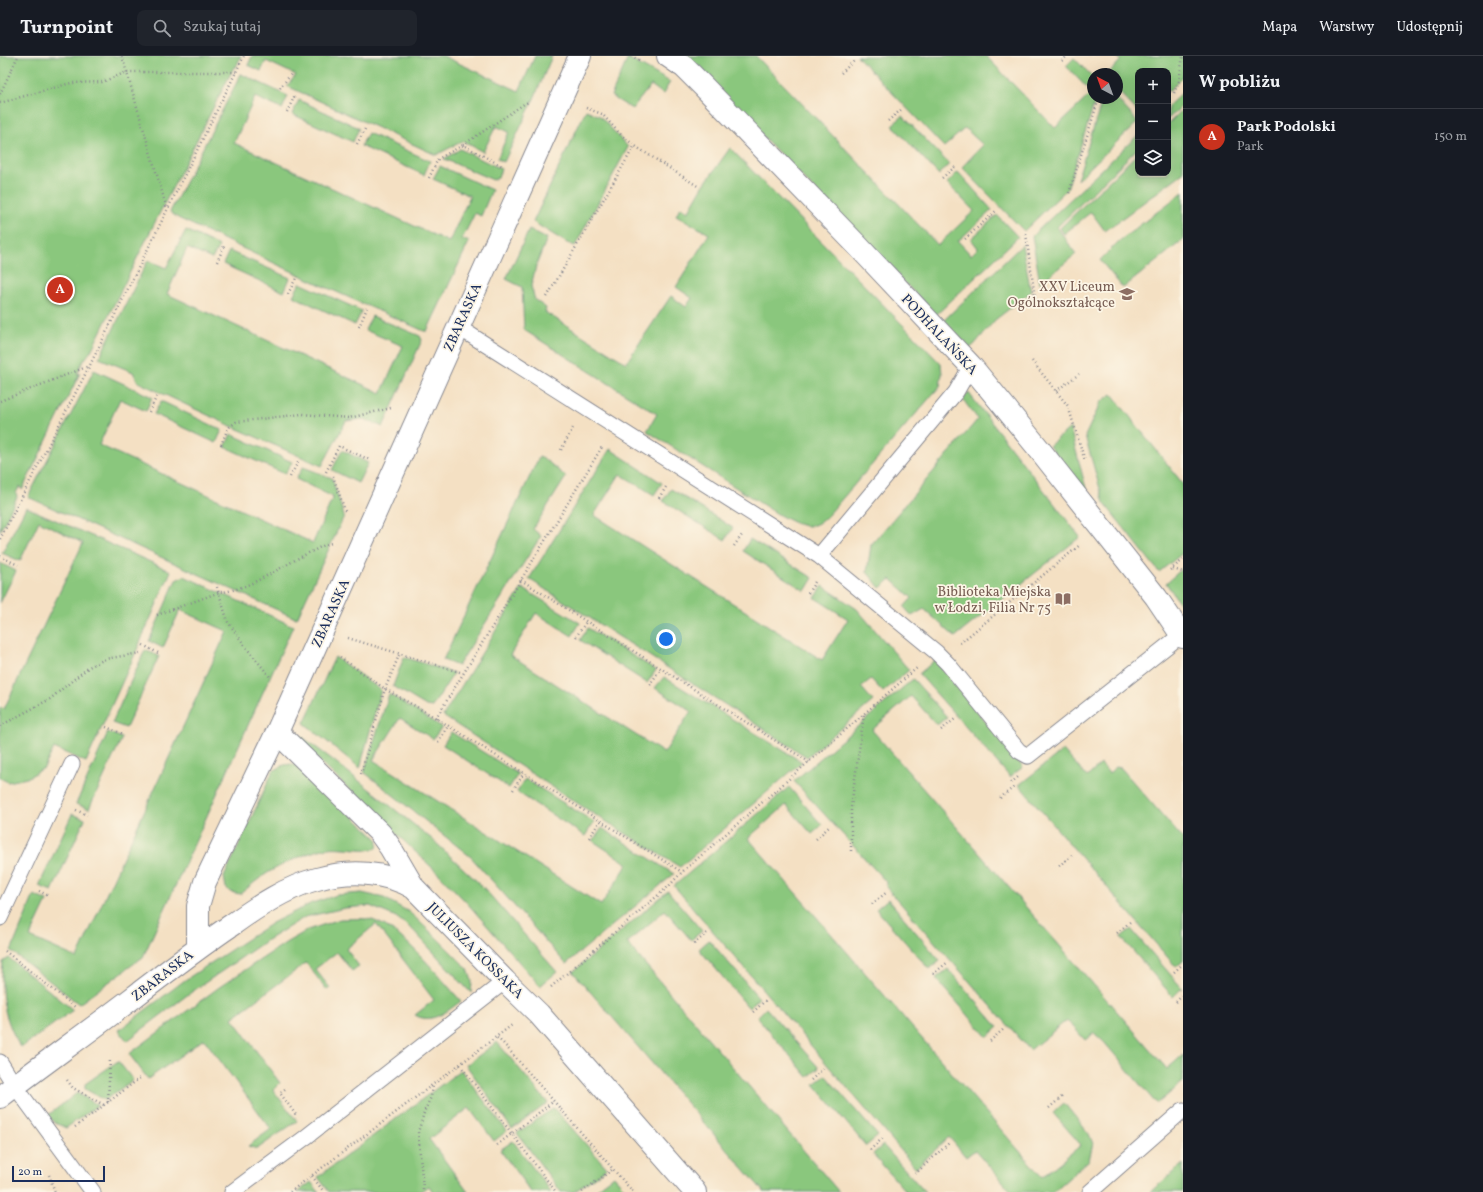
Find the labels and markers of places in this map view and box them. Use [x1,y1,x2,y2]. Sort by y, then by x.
pin: A [47,275,73,305]
place label: XXV Liceum Ogólnokształcące [1008,278,1115,313]
school or university icon: XXV Liceum Ogólnokształcące [1118,285,1136,303]
place label: Biblioteka Miejska w Łodzi, Filia Nr 75 [935,583,1051,618]
library icon: Biblioteka Miejska w Łodzi, Filia Nr 75 [1054,590,1072,608]

